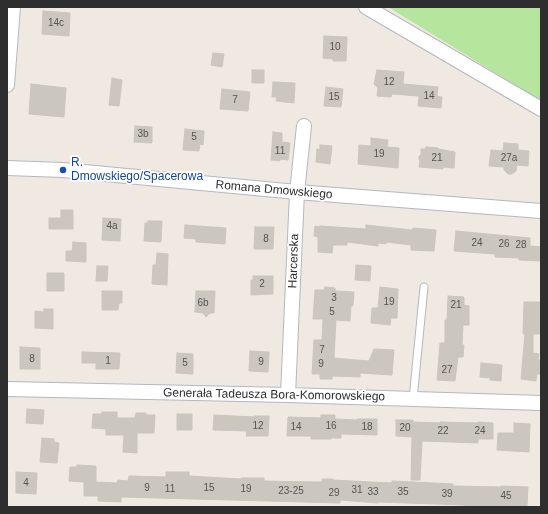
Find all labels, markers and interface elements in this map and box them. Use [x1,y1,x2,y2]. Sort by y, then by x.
house number: 14c [48,17,64,29]
house number: 10 [329,41,341,53]
house number: 12 [383,76,395,88]
house number: 14 [423,90,435,102]
house number: 15 [328,91,340,103]
house number: 7 [232,94,238,106]
house number: 3b [137,128,149,140]
house number: 5 [191,131,197,143]
house number: 11 [275,145,285,157]
house number: 19 [373,148,385,160]
house number: 21 [431,152,443,164]
house number: 27a [501,152,517,164]
place label: R. Dmowskiego/Spacerowa [71,156,203,184]
marker: R. Dmowskiego/Spacerowa [58,165,68,175]
street label: Romana Dmowskiego [215,178,333,202]
house number: 4a [106,220,118,232]
house number: 8 [263,233,269,245]
street label: Harcerska [286,233,302,289]
house number: 24 [471,237,483,249]
house number: 26 [498,238,510,250]
house number: 28 [515,239,527,251]
house number: 2 [259,278,265,290]
house number: 3 [331,292,337,304]
house number: 19 [383,296,395,308]
house number: 6b [197,297,209,309]
house number: 21 [450,299,462,311]
house number: 5 [329,306,335,318]
house number: 7 [319,344,325,356]
house number: 8 [29,353,35,365]
house number: 1 [105,355,111,367]
house number: 9 [258,356,264,368]
house number: 5 [182,357,188,369]
house number: 9 [318,358,324,370]
house number: 27 [441,364,453,376]
street label: Generała Tadeusza Bora-Komorowskiego [163,386,385,404]
house number: 12 [252,420,264,432]
house number: 16 [325,420,337,432]
house number: 14 [290,421,302,433]
house number: 18 [361,421,373,433]
house number: 20 [399,422,411,434]
house number: 22 [437,425,449,437]
house number: 24 [474,425,486,437]
house number: 4 [23,477,29,489]
house number: 9 [144,482,150,494]
house number: 15 [203,482,215,494]
house number: 11 [165,483,175,495]
house number: 19 [240,483,252,495]
house number: 31 [351,484,363,496]
house number: 23-25 [278,485,304,497]
house number: 33 [367,486,379,498]
house number: 35 [397,486,409,498]
house number: 29 [328,487,340,499]
house number: 39 [441,488,453,500]
house number: 45 [500,490,512,502]

